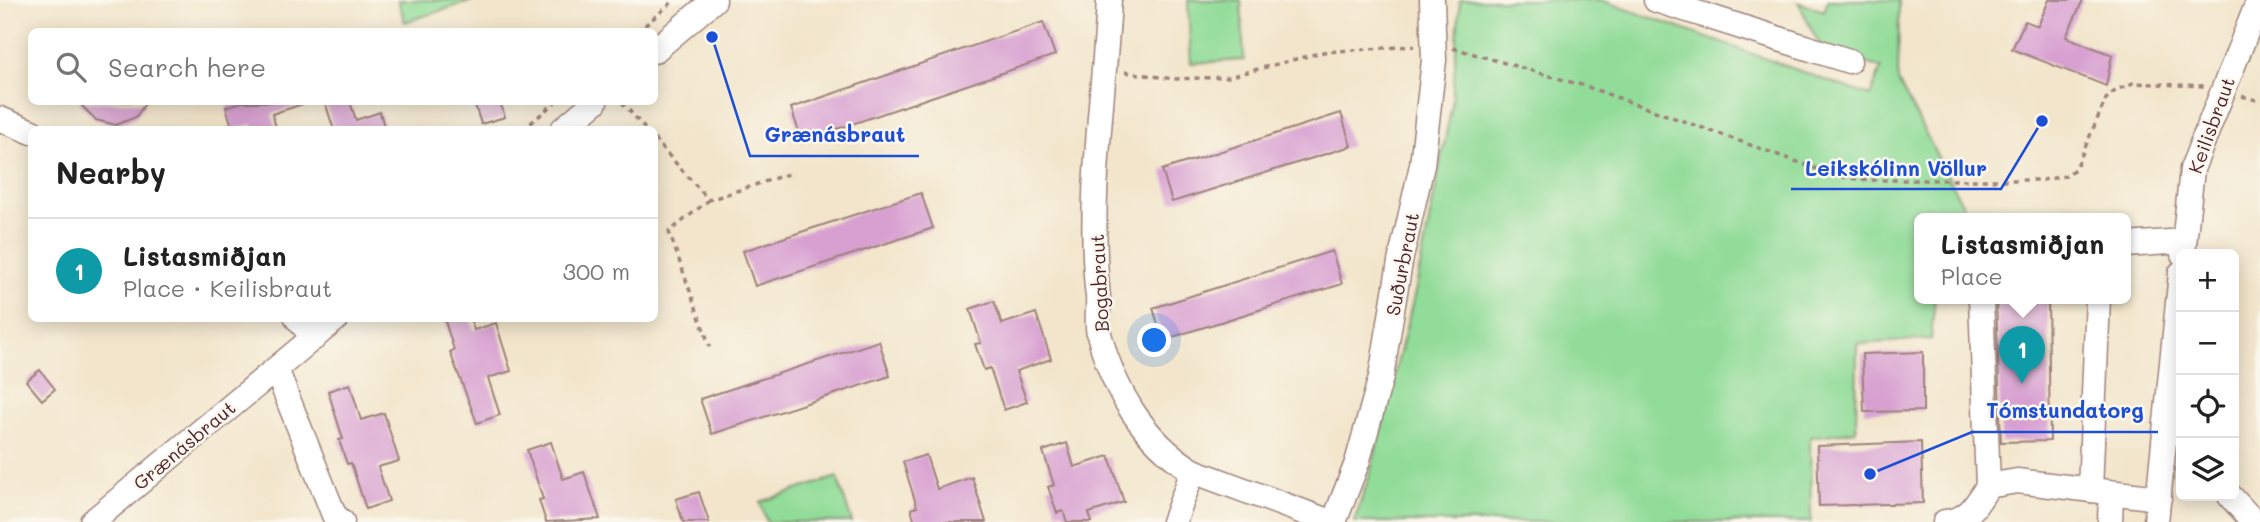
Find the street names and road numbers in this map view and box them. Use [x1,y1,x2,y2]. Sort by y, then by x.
street label: Keilisbraut [2182,73,2240,177]
street label: Suðurbraut [1380,210,1424,318]
street label: Bogabraut [1084,233,1114,333]
street label: Grænásbraut [128,395,240,495]

